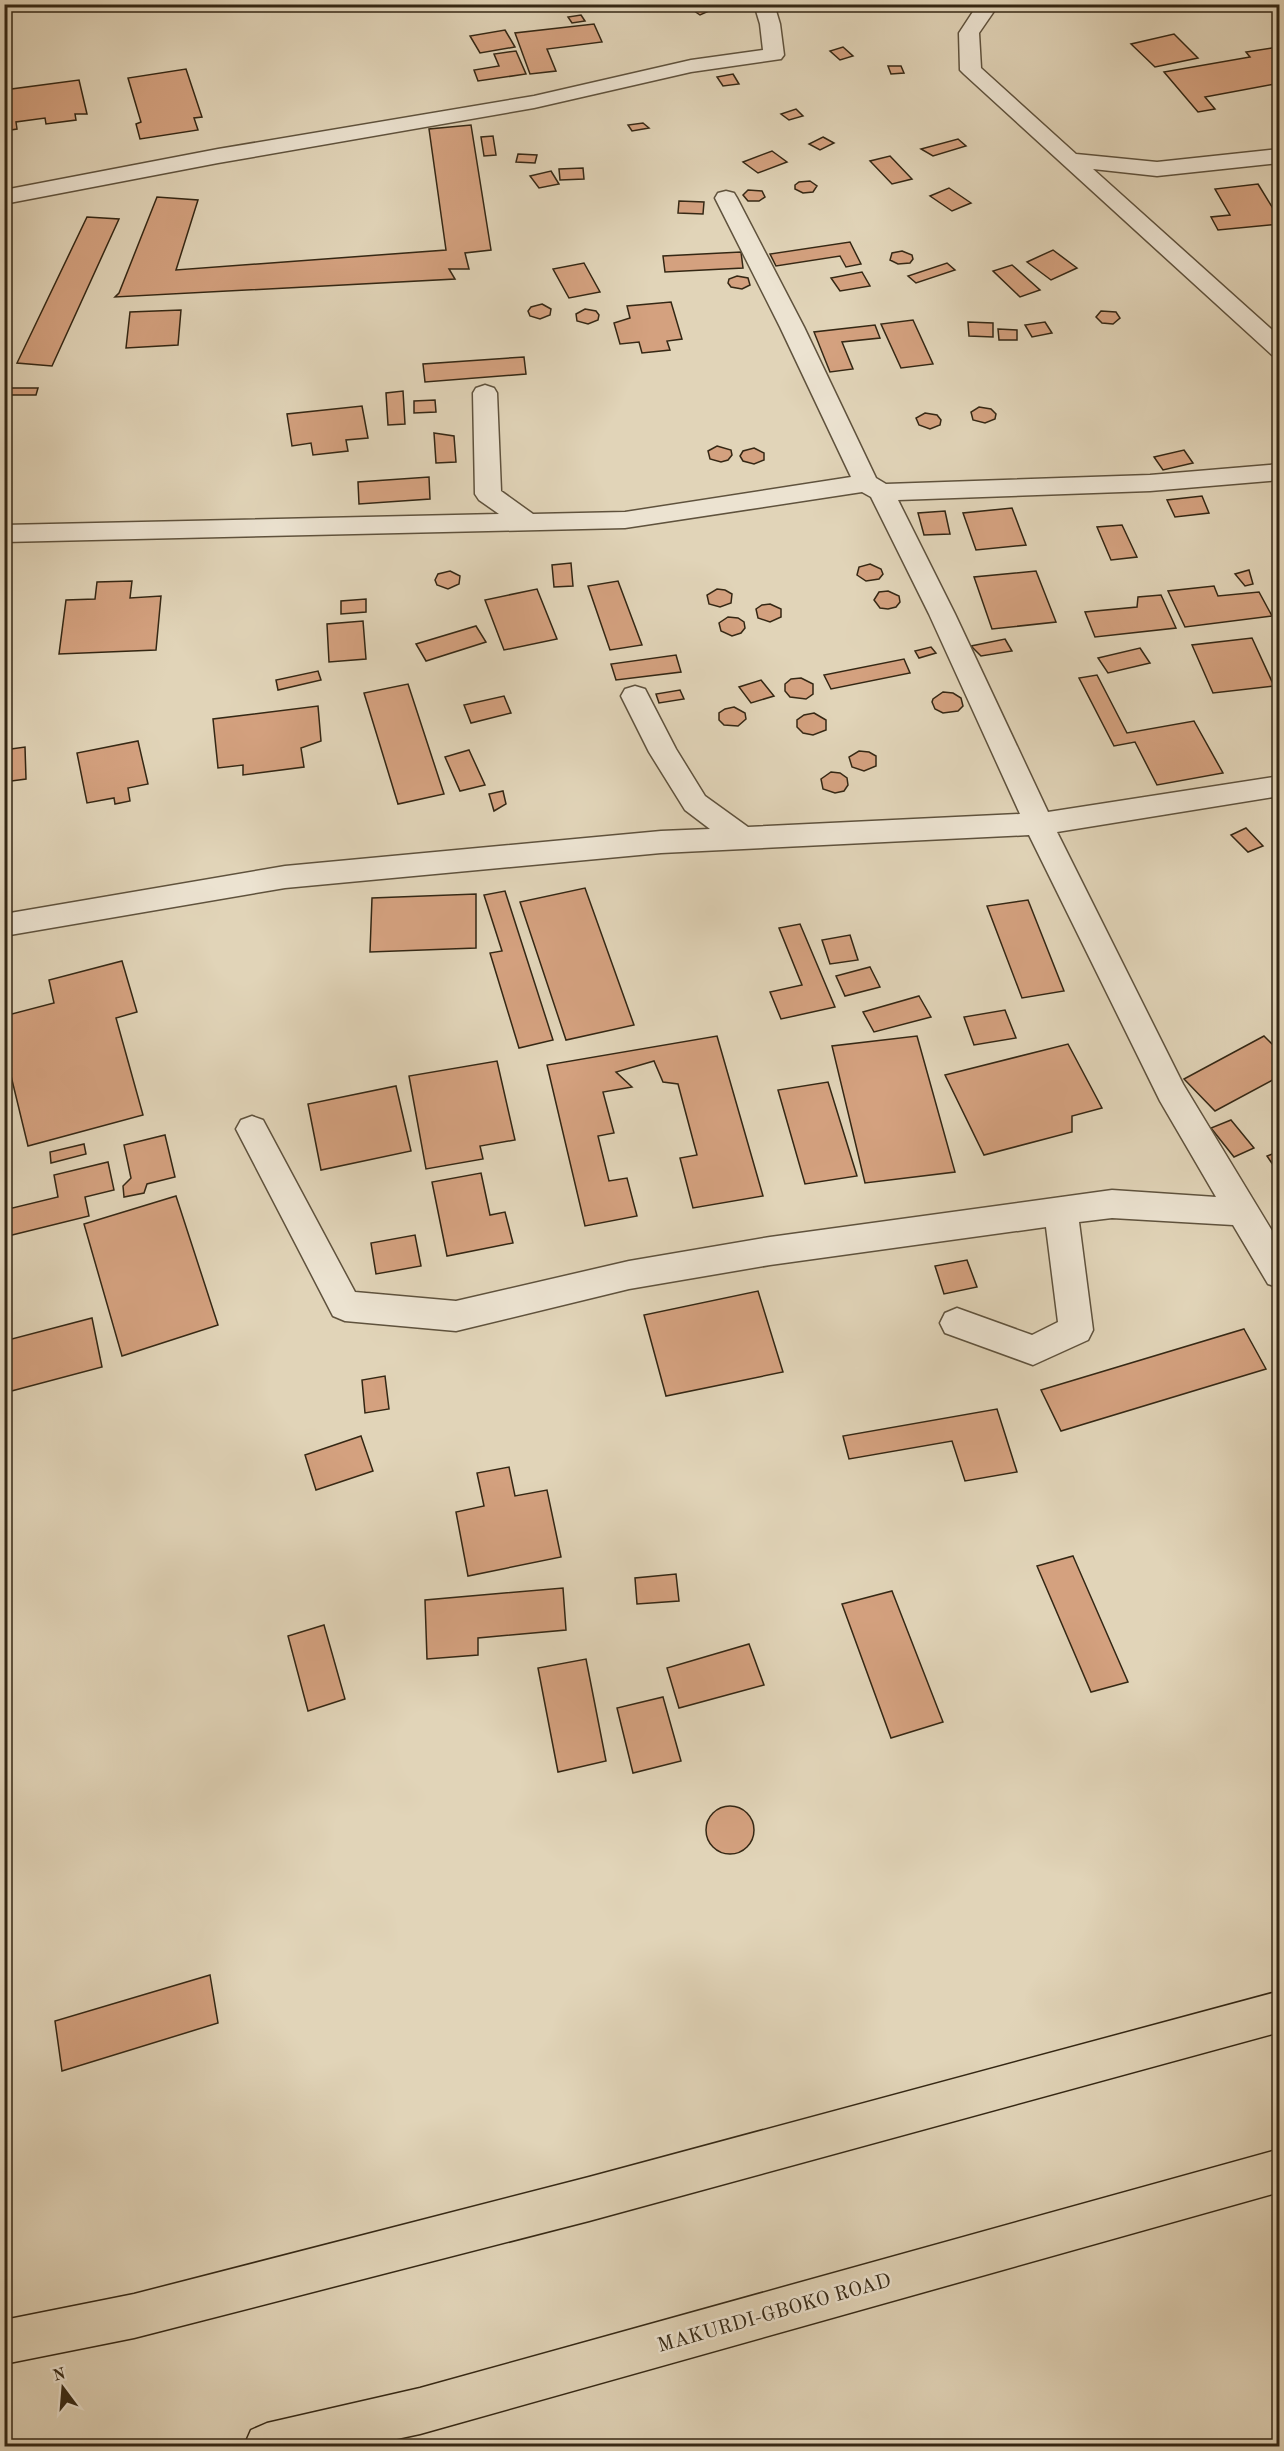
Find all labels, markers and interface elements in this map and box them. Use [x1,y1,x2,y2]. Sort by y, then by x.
street label: MAKURDI-GBOKO ROAD [655,2271,894,2357]
north arrow [33,2358,93,2418]
text: N [51,2366,68,2385]

